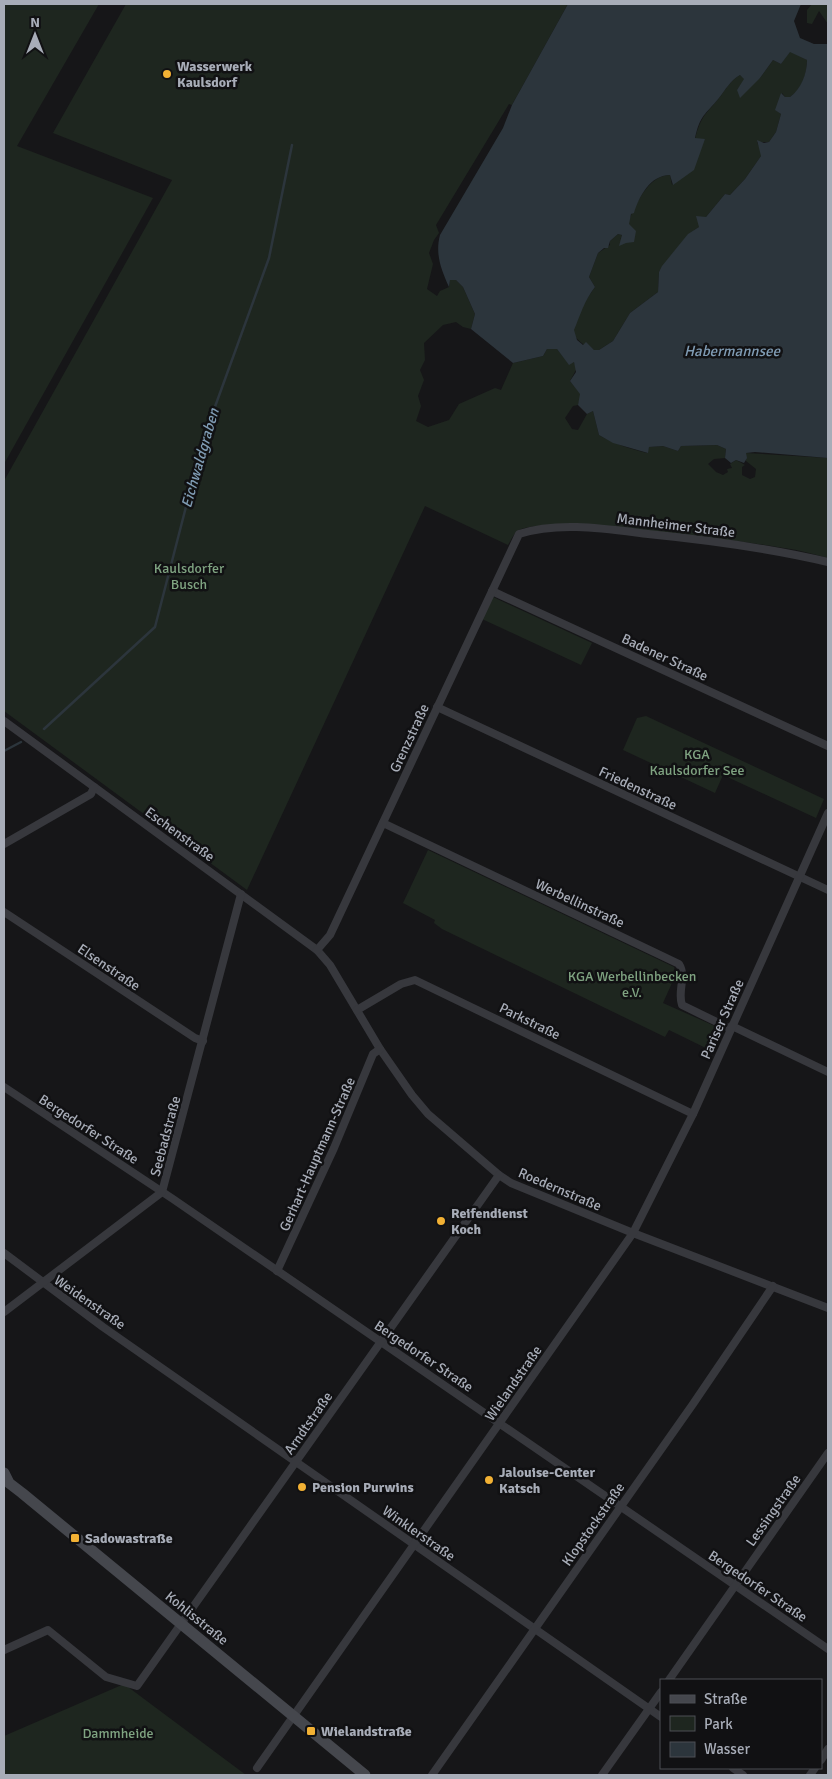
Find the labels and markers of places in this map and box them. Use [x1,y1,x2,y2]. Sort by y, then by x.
place label: Wasserwerk Kaulsdorf [177,58,253,91]
marker: Wasserwerk Kaulsdorf [161,68,173,80]
place label: Reifendienst Koch [451,1205,529,1238]
marker: Reifendienst Koch [435,1215,447,1227]
place label: Jalouise-Center Katsch [499,1464,595,1497]
marker: Jalouise-Center Katsch [483,1474,495,1486]
place label: Pension Purwins [312,1479,414,1496]
marker: Pension Purwins [296,1481,308,1493]
place label: Sadowastraße [85,1530,173,1547]
marker: Sadowastraße [69,1532,81,1544]
place label: Wielandstraße [321,1723,412,1740]
marker: Wielandstraße [305,1725,317,1737]

